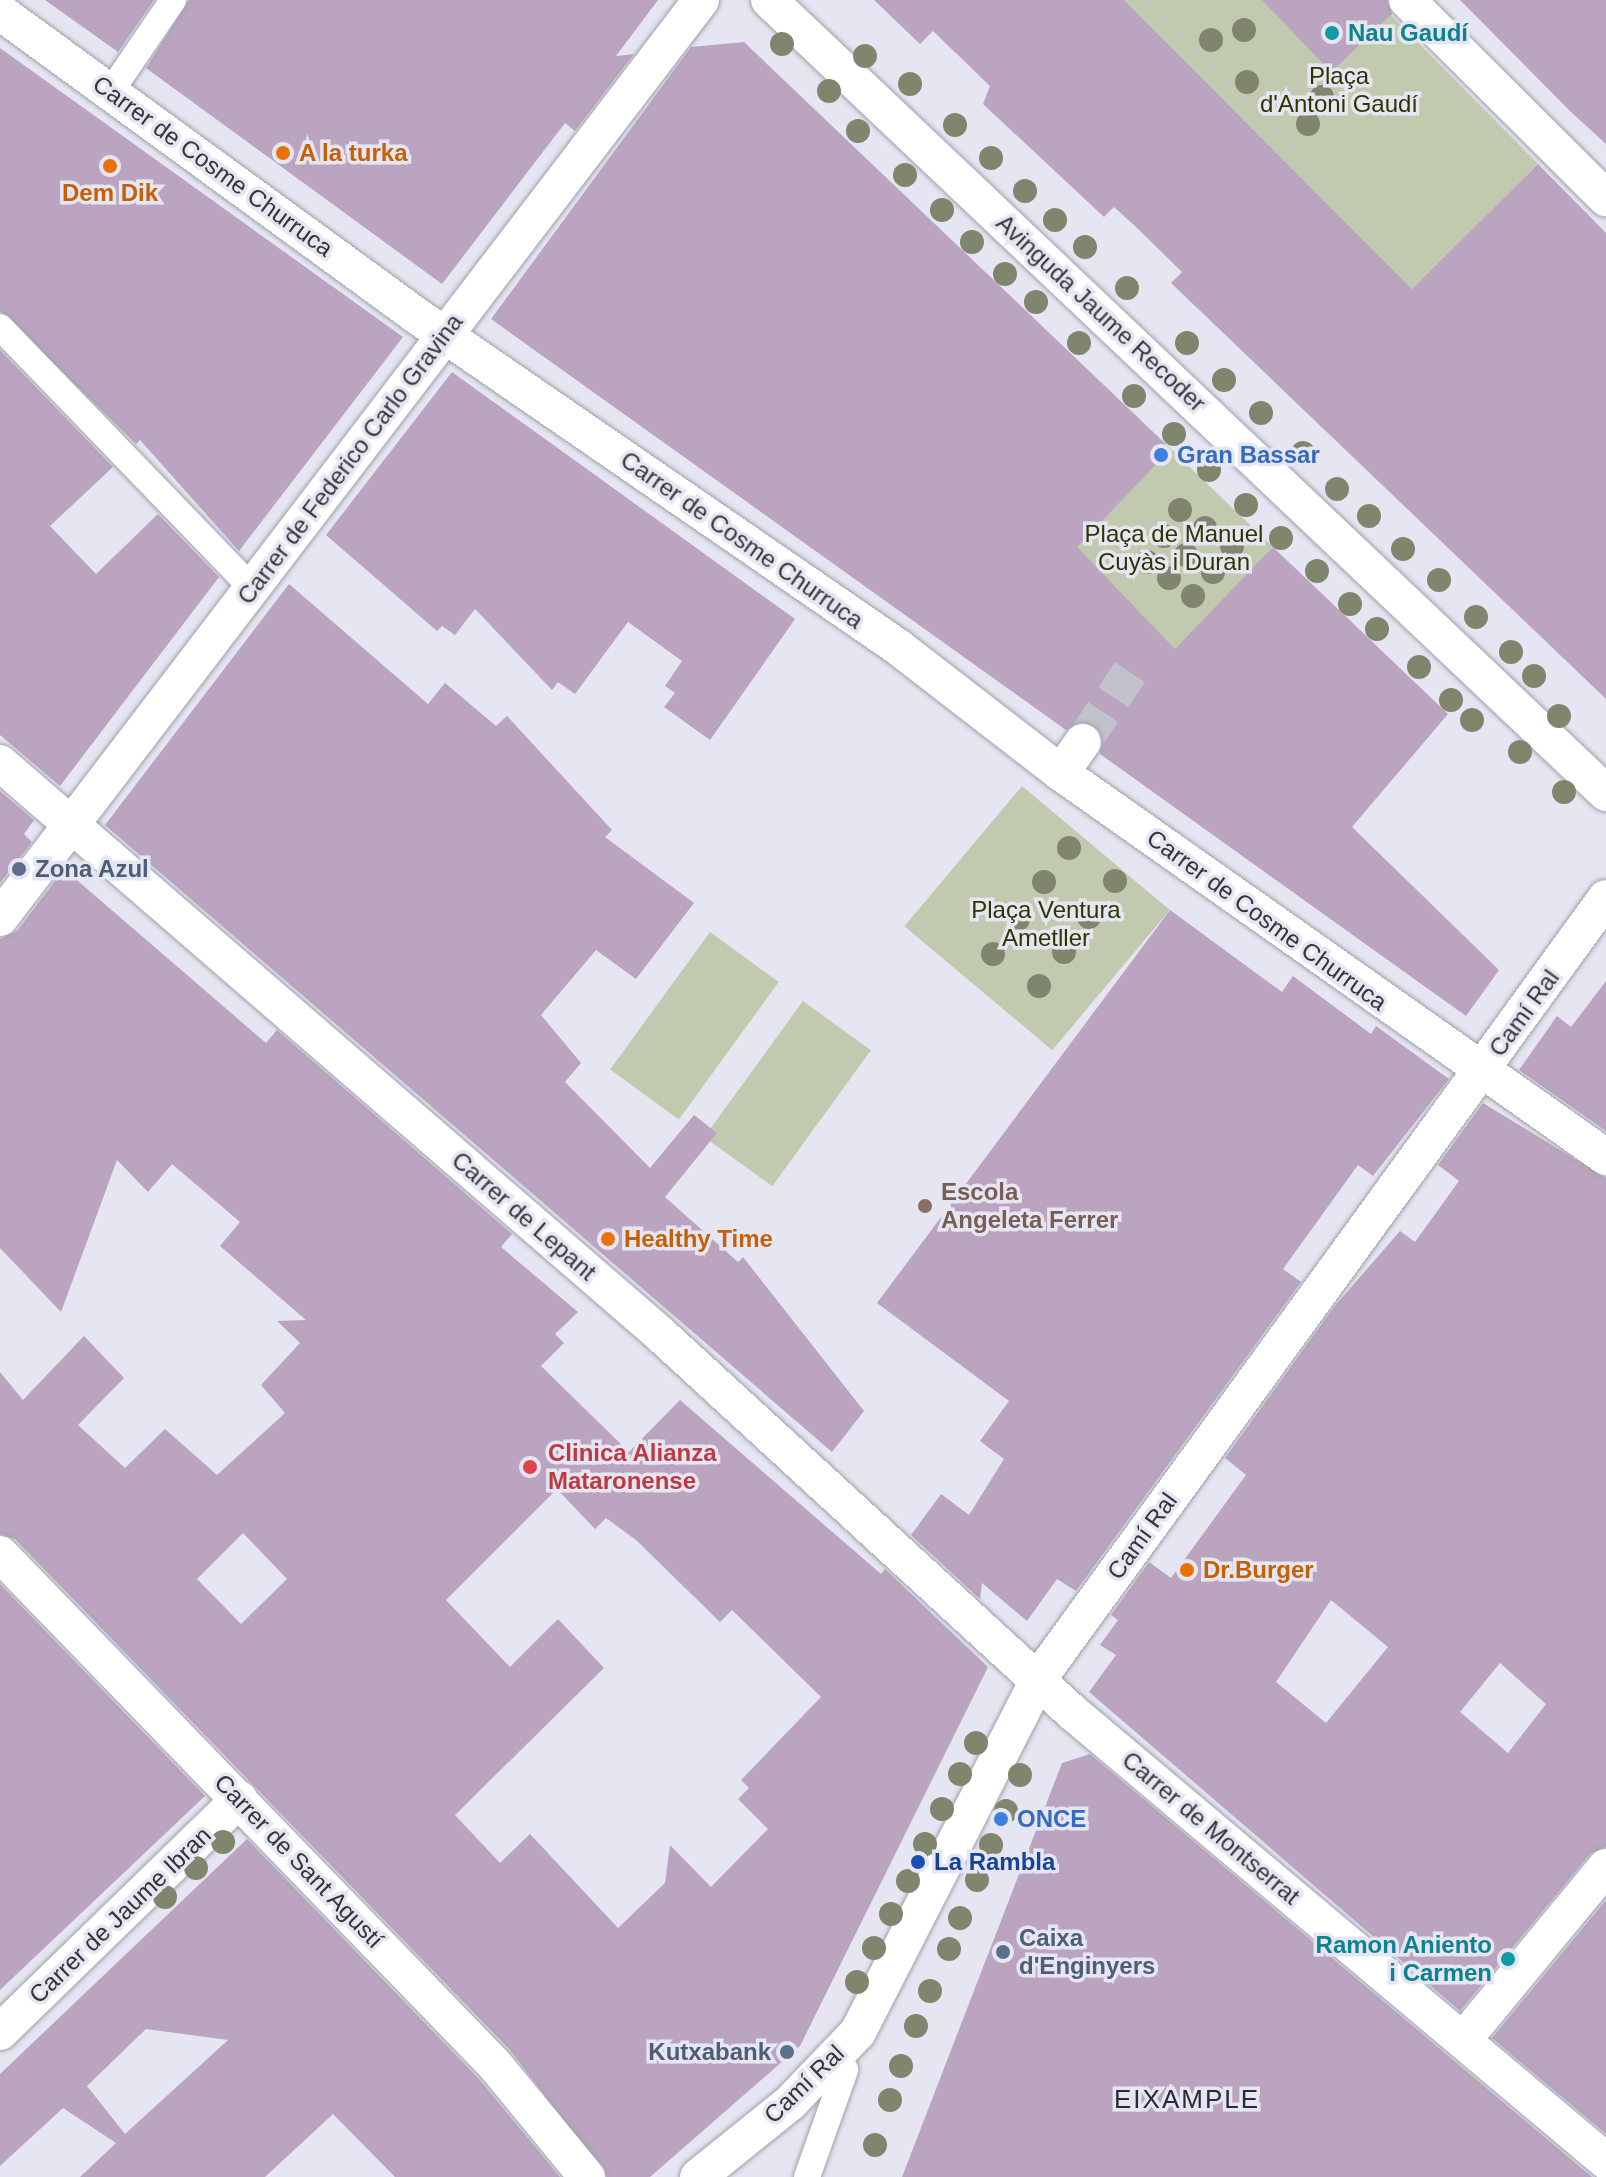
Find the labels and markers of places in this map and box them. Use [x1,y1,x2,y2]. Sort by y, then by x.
place label: Nau Gaudí [1348,19,1468,47]
marker: Nau Gaudí [1323,24,1341,42]
place label: A la turka [299,139,408,167]
marker: A la turka [274,144,292,162]
marker: Dem Dik [101,157,119,175]
place label: Dem Dik [62,179,158,207]
place label: Gran Bassar [1177,441,1320,469]
marker: Gran Bassar [1152,446,1170,464]
place label: Zona Azul [35,855,150,883]
marker: Zona Azul [10,860,28,878]
place label: Escola Angeleta Ferrer [941,1178,1118,1234]
marker: Escola Angeleta Ferrer [916,1197,934,1215]
place label: Healthy Time [624,1225,773,1253]
marker: Healthy Time [599,1230,617,1248]
place label: Clinica Alianza Mataronense [548,1439,717,1495]
marker: Clinica Alianza Mataronense [519,1456,541,1478]
place label: Dr.Burger [1203,1556,1314,1584]
marker: Dr.Burger [1178,1561,1196,1579]
place label: ONCE [1017,1805,1086,1833]
marker: ONCE [992,1810,1010,1828]
place label: La Rambla [934,1848,1055,1876]
marker: La Rambla [909,1853,927,1871]
place label: Caixa d'Enginyers [1019,1924,1155,1980]
place label: Ramon Aniento i Carmen [1315,1931,1492,1987]
marker: Caixa d'Enginyers [994,1943,1012,1961]
marker: Ramon Aniento i Carmen [1499,1950,1517,1968]
place label: Kutxabank [648,2038,771,2066]
marker: Kutxabank [778,2043,796,2061]

